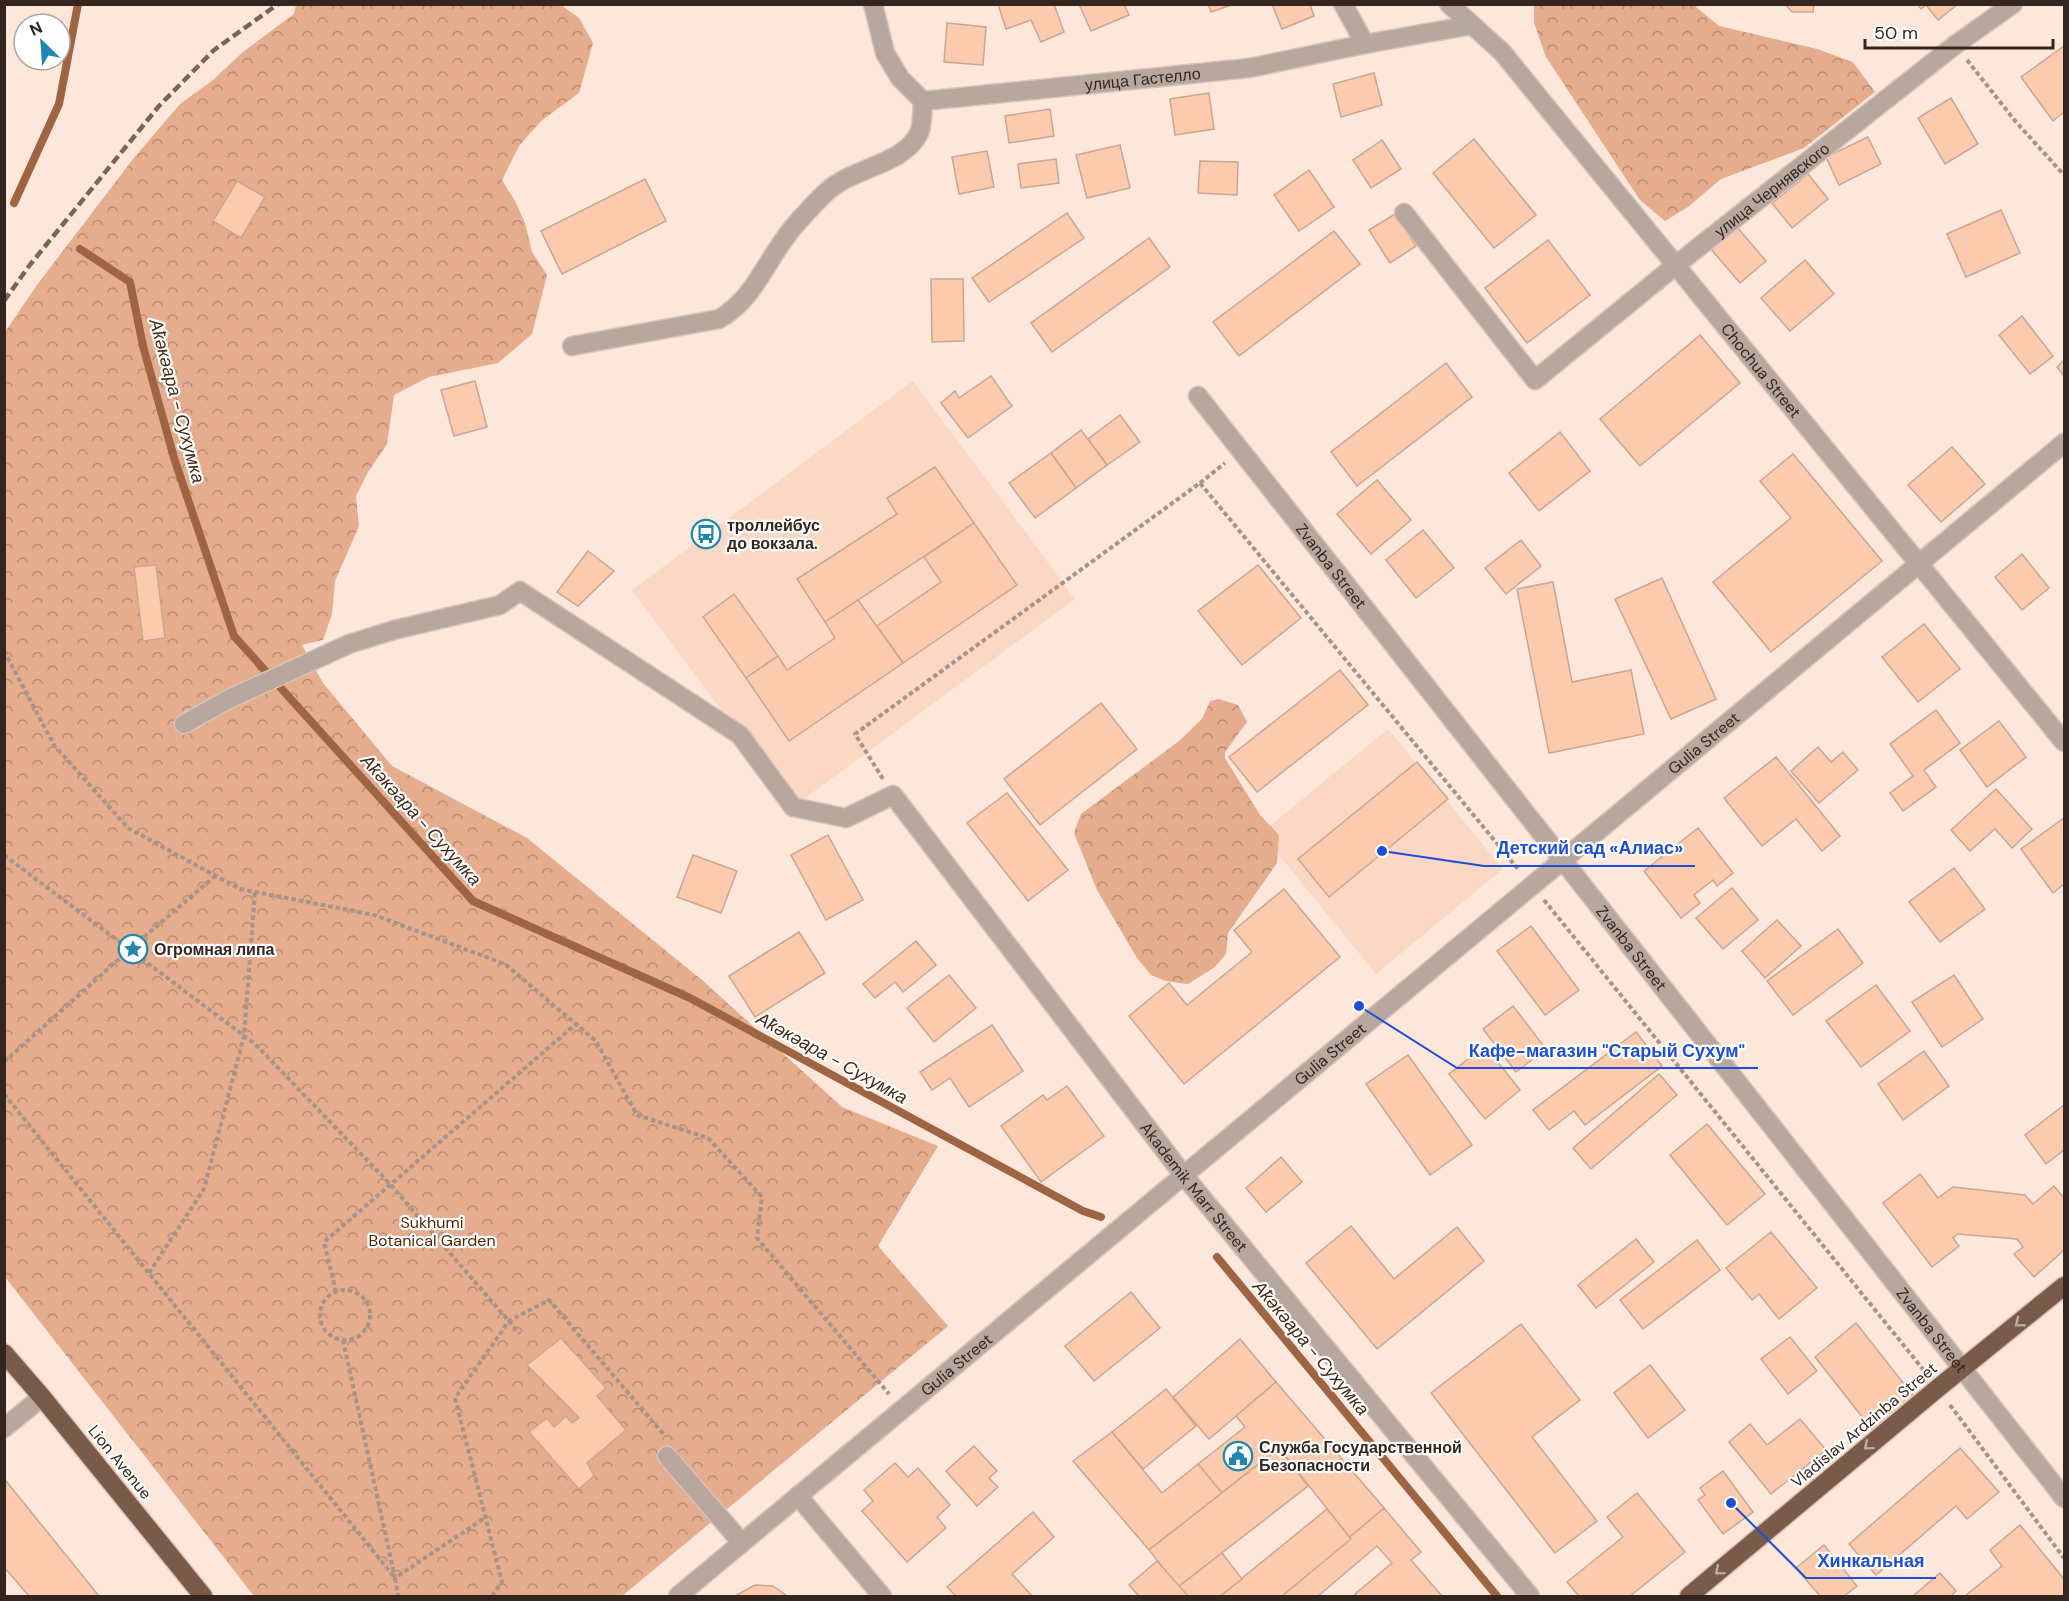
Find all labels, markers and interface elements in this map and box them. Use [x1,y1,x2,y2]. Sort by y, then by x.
north arrow [12,12,72,72]
scale bar [1865,12,2052,50]
text: N [26,17,46,41]
text: 50 m [1874,21,1918,45]
street label: улица Гастелло [1084,62,1202,95]
street label: улица Чернявского [1710,138,1834,242]
water label: Аҟәкәара - Сухумка [143,315,210,486]
street label: Chochua Street [1716,319,1806,422]
place label: троллейбус до вокзала. [727,515,820,554]
bus stop icon: троллейбус до вокзала. [690,518,722,550]
street label: Zvanba Street [1291,519,1372,613]
street label: Gulia Street [1663,707,1744,779]
water label: Аҟәкәара - Сухумка [355,748,487,891]
callout: Детский сад «Алиас» [1484,830,1695,866]
text: Детский сад «Алиас» [1497,836,1683,860]
street label: Zvanba Street [1592,901,1672,995]
place icon: Огромная липа [117,933,149,965]
place label: Огромная липа [154,939,275,960]
water label: Аҟәкәара - Сухумка [751,1006,912,1109]
street label: Gulia Street [1290,1018,1370,1090]
callout: Кафе-магазин "Старый Сухум" [1457,1032,1758,1068]
text: Кафе-магазин "Старый Сухум" [1469,1039,1745,1063]
street label: Akademik Marr Street [1136,1117,1253,1256]
park label: Sukhumi Botanical Garden [368,1212,496,1251]
water label: Аҟәкәара - Сухумка [1247,1275,1375,1420]
street label: Zvanba Street [1892,1283,1972,1377]
one-way arrow [2015,1315,2026,1326]
street label: Gulia Street [916,1329,996,1400]
street label: Vladislav Ardzinba Street [1787,1358,1941,1492]
street label: Lion Avenue [84,1421,156,1503]
place label: Служба Государственной Безопасности [1259,1437,1462,1476]
one-way arrow [1864,1439,1875,1450]
public building icon: Служба Государственной Безопасности [1222,1440,1254,1472]
callout: Хинкальная [1806,1542,1936,1578]
text: Хинкальная [1818,1549,1924,1573]
one-way arrow [1715,1564,1726,1575]

